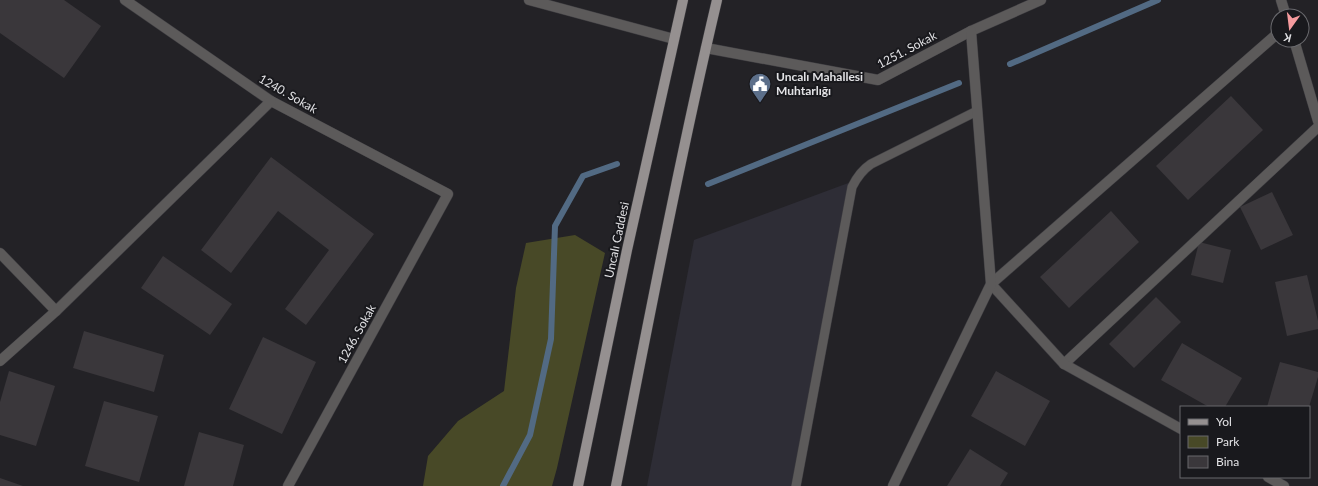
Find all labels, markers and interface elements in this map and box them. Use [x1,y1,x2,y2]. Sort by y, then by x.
north arrow [1270,8,1310,48]
street label: 1251. Sokak [874,27,940,71]
text: K [1282,31,1293,45]
place label: Uncalı Mahallesi Muhtarlığı [776,69,863,98]
street label: 1240. Sokak [256,71,321,117]
public building icon: Uncalı Mahallesi Muhtarlığı [747,71,773,104]
street label: Uncalı Caddesi [601,200,632,279]
street label: 1246. Sokak [334,301,379,366]
legend [1180,406,1310,478]
text: Yol [1216,414,1232,429]
text: Park [1216,434,1240,449]
text: Bina [1216,454,1239,469]

